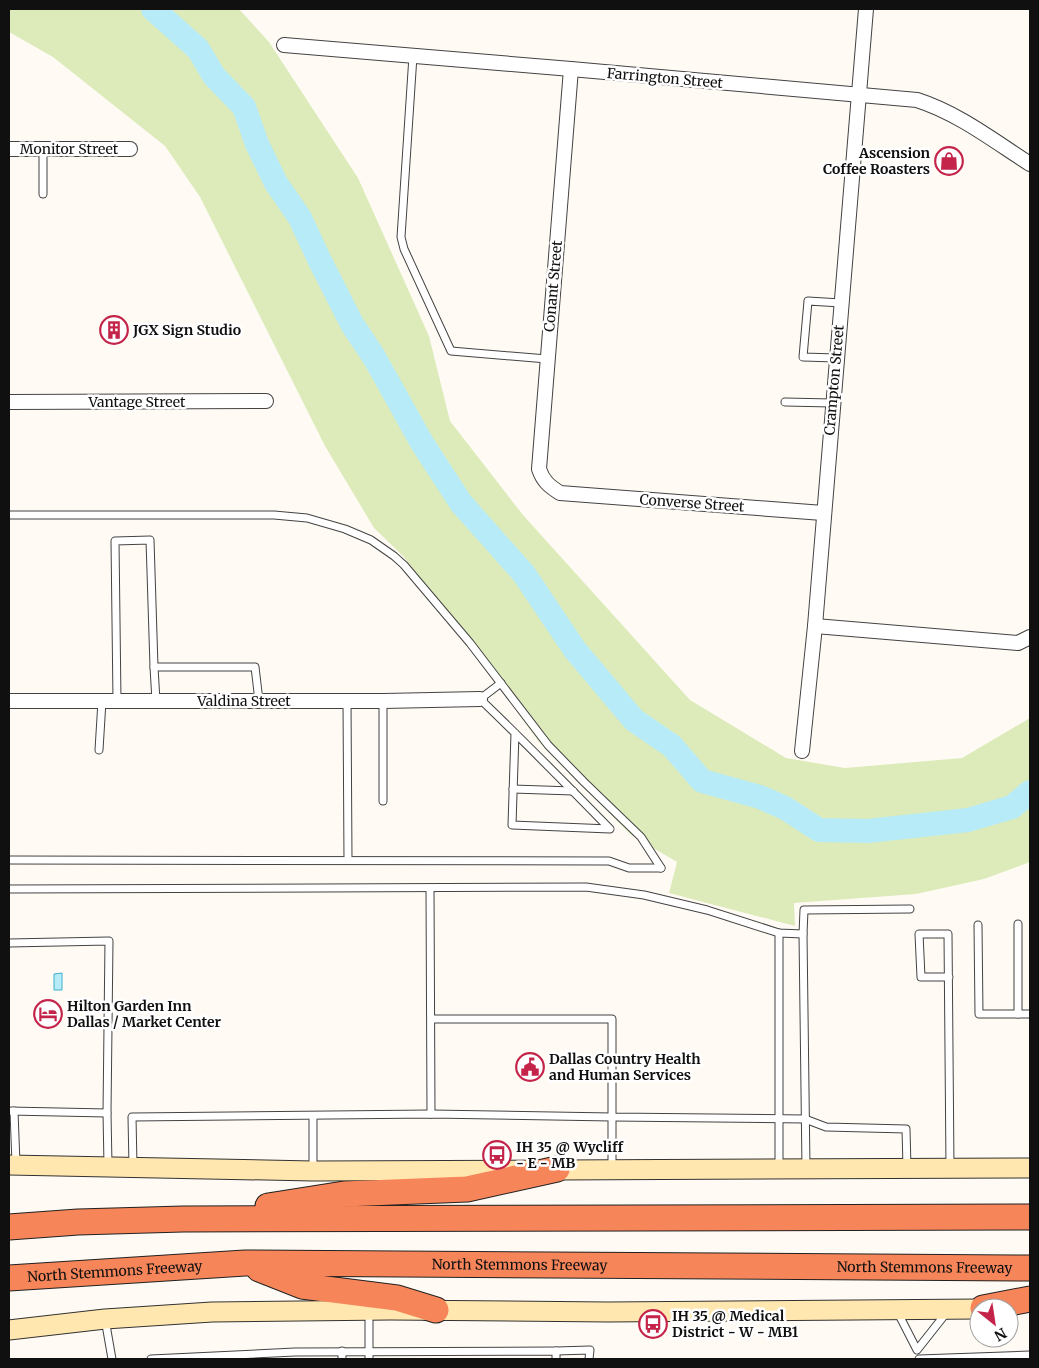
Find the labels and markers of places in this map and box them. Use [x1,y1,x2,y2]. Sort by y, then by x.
place label: Ascension Coffee Roasters [823,144,930,178]
shop icon: Ascension Coffee Roasters [934,146,964,176]
building icon: JGX Sign Studio [99,315,129,345]
place label: JGX Sign Studio [132,321,241,339]
place label: Hilton Garden Inn Dallas / Market Center [67,997,221,1031]
hotel icon: Hilton Garden Inn Dallas / Market Center [33,999,63,1029]
place label: Dallas Country Health and Human Services [549,1050,701,1084]
public building icon: Dallas Country Health and Human Services [515,1052,545,1082]
place label: IH 35 @ Wycliff - E - MB [516,1138,624,1172]
bus stop icon: IH 35 @ Wycliff - E - MB [482,1140,512,1170]
place label: IH 35 @ Medical District - W - MB1 [672,1307,799,1341]
bus stop icon: IH 35 @ Medical District - W - MB1 [638,1309,668,1339]

